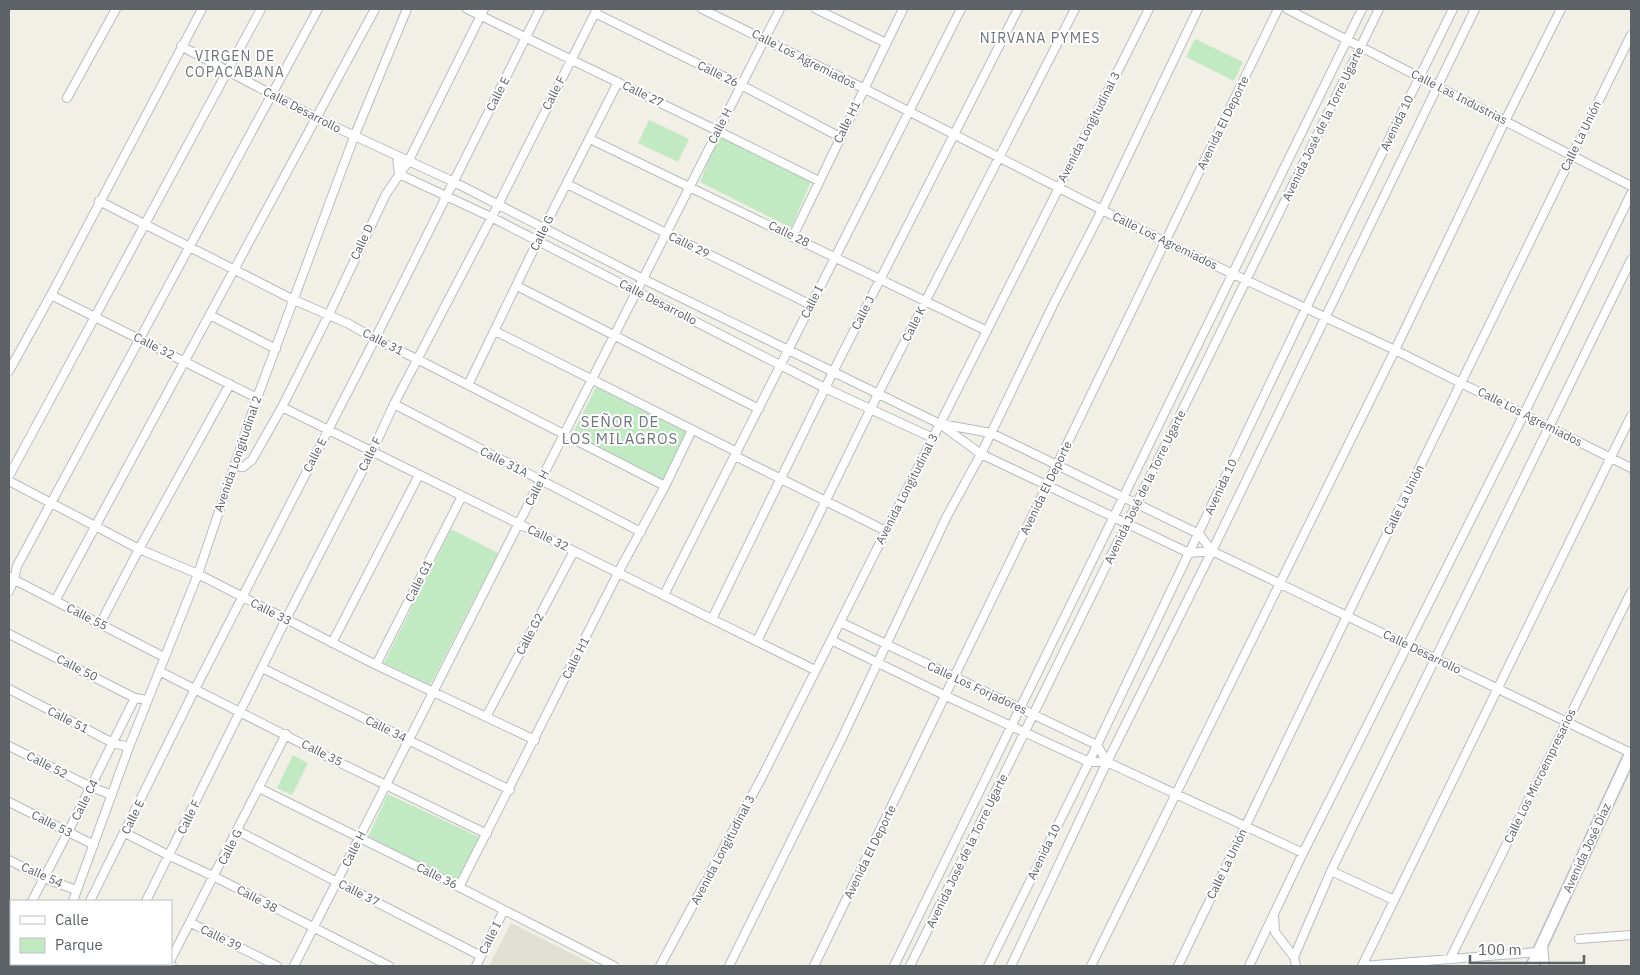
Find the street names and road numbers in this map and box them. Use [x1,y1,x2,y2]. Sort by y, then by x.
street label: Calle Los Agremiados [749,26,859,92]
street label: Avenida José de la Torre Ugarte [1279,44,1367,203]
street label: Calle 26 [695,57,741,90]
street label: Calle Las Industrias [1409,66,1510,127]
street label: Avenida Longitudinal 3 [1054,69,1123,185]
street label: Calle F [539,73,569,112]
street label: Avenida El Deporte [1193,73,1252,172]
street label: Calle E [483,74,513,114]
street label: Calle 27 [620,77,666,110]
street label: Calle Desarrollo [261,84,344,136]
street label: Avenida 10 [1377,92,1417,153]
street label: Calle H1 [830,98,863,145]
street label: Calle La Unión [1557,98,1604,173]
street label: Calle H [704,105,735,146]
street label: Calle Los Agremiados [1110,209,1221,273]
street label: Calle G [526,212,557,253]
street label: Calle 28 [766,217,812,250]
street label: Calle D [347,221,376,262]
street label: Calle 29 [666,228,712,261]
street label: Calle Desarrollo [617,276,700,328]
street label: Calle I [797,283,826,321]
street label: Calle J [848,293,877,332]
street label: Calle K [898,303,929,344]
street label: Calle 31 [360,325,406,358]
street label: Calle 32 [131,329,177,362]
street label: Calle Los Agremiados [1475,384,1585,450]
street label: Avenida Longitudinal 2 [211,394,265,514]
street label: Avenida José de la Torre Ugarte [1101,407,1189,566]
street label: Avenida Longitudinal 3 [872,431,941,547]
street label: Calle F [355,434,384,473]
street label: Calle E [300,435,330,475]
street label: Avenida El Deporte [1016,438,1075,537]
street label: Calle 31A [478,443,531,480]
street label: Avenida 10 [1201,456,1240,517]
street label: Calle La Unión [1380,462,1427,537]
street label: Calle H [521,467,552,508]
street label: Calle 32 [525,521,571,554]
street label: Calle G1 [402,557,436,604]
street label: Calle 33 [248,595,294,628]
street label: Calle 55 [64,600,110,633]
street label: Calle G2 [512,610,547,657]
street label: Calle Desarrollo [1381,626,1464,677]
street label: Calle H1 [559,634,593,681]
street label: Calle 50 [54,651,100,684]
street label: Calle Los Forjadores [925,658,1030,717]
street label: Calle 51 [45,703,91,736]
street label: Calle Los Microempresarios [1500,706,1579,846]
street label: Calle 34 [363,712,409,745]
street label: Calle 35 [299,736,345,769]
street label: Calle 52 [24,748,70,781]
street label: Avenida José de la Torre Ugarte [923,771,1011,930]
street label: Calle C4 [68,777,101,823]
street label: Avenida Longitudinal 3 [687,792,758,907]
street label: Calle E [118,797,147,837]
street label: Calle F [174,797,203,836]
street label: Avenida José Díaz [1559,800,1614,895]
street label: Avenida El Deporte [840,802,899,901]
street label: Calle 53 [29,807,75,840]
street label: Avenida 10 [1024,821,1064,882]
street label: Calle G [214,826,245,867]
street label: Calle La Unión [1203,826,1250,901]
street label: Calle H [338,828,369,869]
street label: Calle 54 [19,859,65,890]
street label: Calle 36 [414,859,460,892]
street label: Calle 37 [336,876,382,909]
street label: Calle 38 [234,882,280,916]
street label: Calle I [475,919,504,957]
street label: Calle 39 [198,921,244,954]

